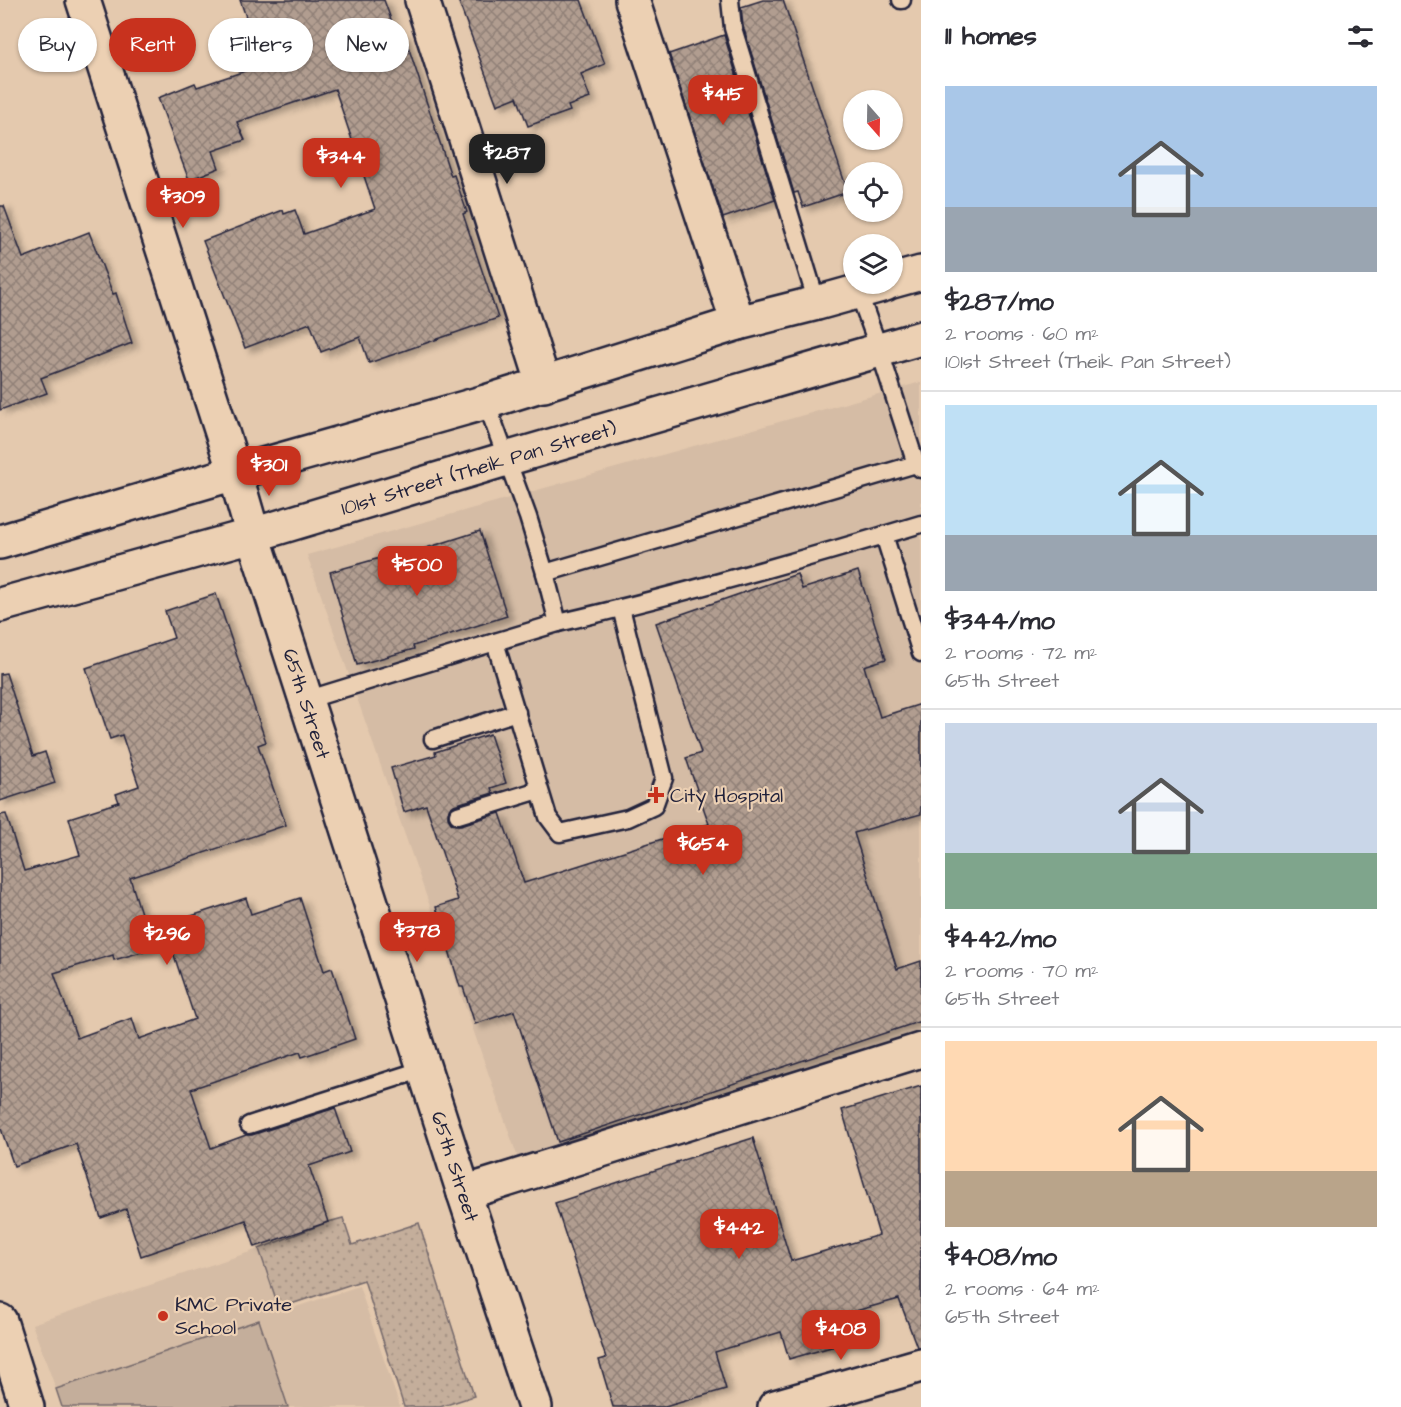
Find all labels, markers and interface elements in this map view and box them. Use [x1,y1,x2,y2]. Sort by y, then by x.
chip: Buy [18,18,97,72]
chip: Rent [109,18,196,72]
chip: Filters [208,18,313,72]
chip: New [325,18,409,72]
text: 11 homes [945,18,1037,54]
icon: filters [1344,20,1377,53]
pin: $415 [687,75,759,126]
text: $415 [702,80,744,108]
north arrow [843,90,903,150]
map controls [843,90,903,294]
icon: home [1107,125,1215,233]
pin: $287 [471,134,543,185]
pin: $344 [305,138,377,189]
text: $287 [483,139,531,167]
text: $344 [317,143,365,171]
button: locate [843,162,903,222]
pin: $309 [147,178,219,229]
text: $309 [160,183,206,211]
button: layers [843,234,903,294]
text: $287/mo [945,284,1054,320]
text: 2 rooms · 60 m² [945,320,1099,348]
text: 101st Street (Theik Pan Street) [945,348,1231,376]
street label: 101st Street (Theik Pan Street) [338,415,620,523]
icon: home [1107,444,1215,552]
pin: $301 [233,446,305,497]
text: $301 [251,451,287,479]
pin: $500 [381,546,453,597]
text: $500 [392,551,442,579]
text: $344/mo [945,603,1055,639]
text: 2 rooms · 72 m² [945,639,1097,667]
street label: 65th Street [275,645,337,763]
text: 65th Street [945,667,1059,695]
icon: home [1107,762,1215,870]
place label: City Hospital [670,782,783,811]
marker: City Hospital [647,786,665,804]
pin: $654 [667,825,739,876]
text: $654 [677,830,729,858]
pin: $378 [381,912,453,963]
pin: $296 [131,915,203,966]
text: $378 [394,917,440,945]
text: $296 [144,920,190,948]
text: $442/mo [945,921,1056,957]
text: 2 rooms · 70 m² [945,957,1098,985]
text: 65th Street [945,985,1059,1013]
icon: home [1107,1080,1215,1188]
street label: 65th Street [424,1108,486,1225]
pin: $442 [703,1209,775,1260]
text: $442 [714,1214,764,1242]
text: $408/mo [945,1239,1057,1275]
text: 2 rooms · 64 m² [945,1275,1100,1303]
place label: KMC Private School [175,1291,292,1342]
text: 65th Street [945,1303,1059,1331]
marker: KMC Private School [156,1309,170,1323]
pin: $408 [805,1310,877,1361]
text: $408 [816,1315,866,1343]

